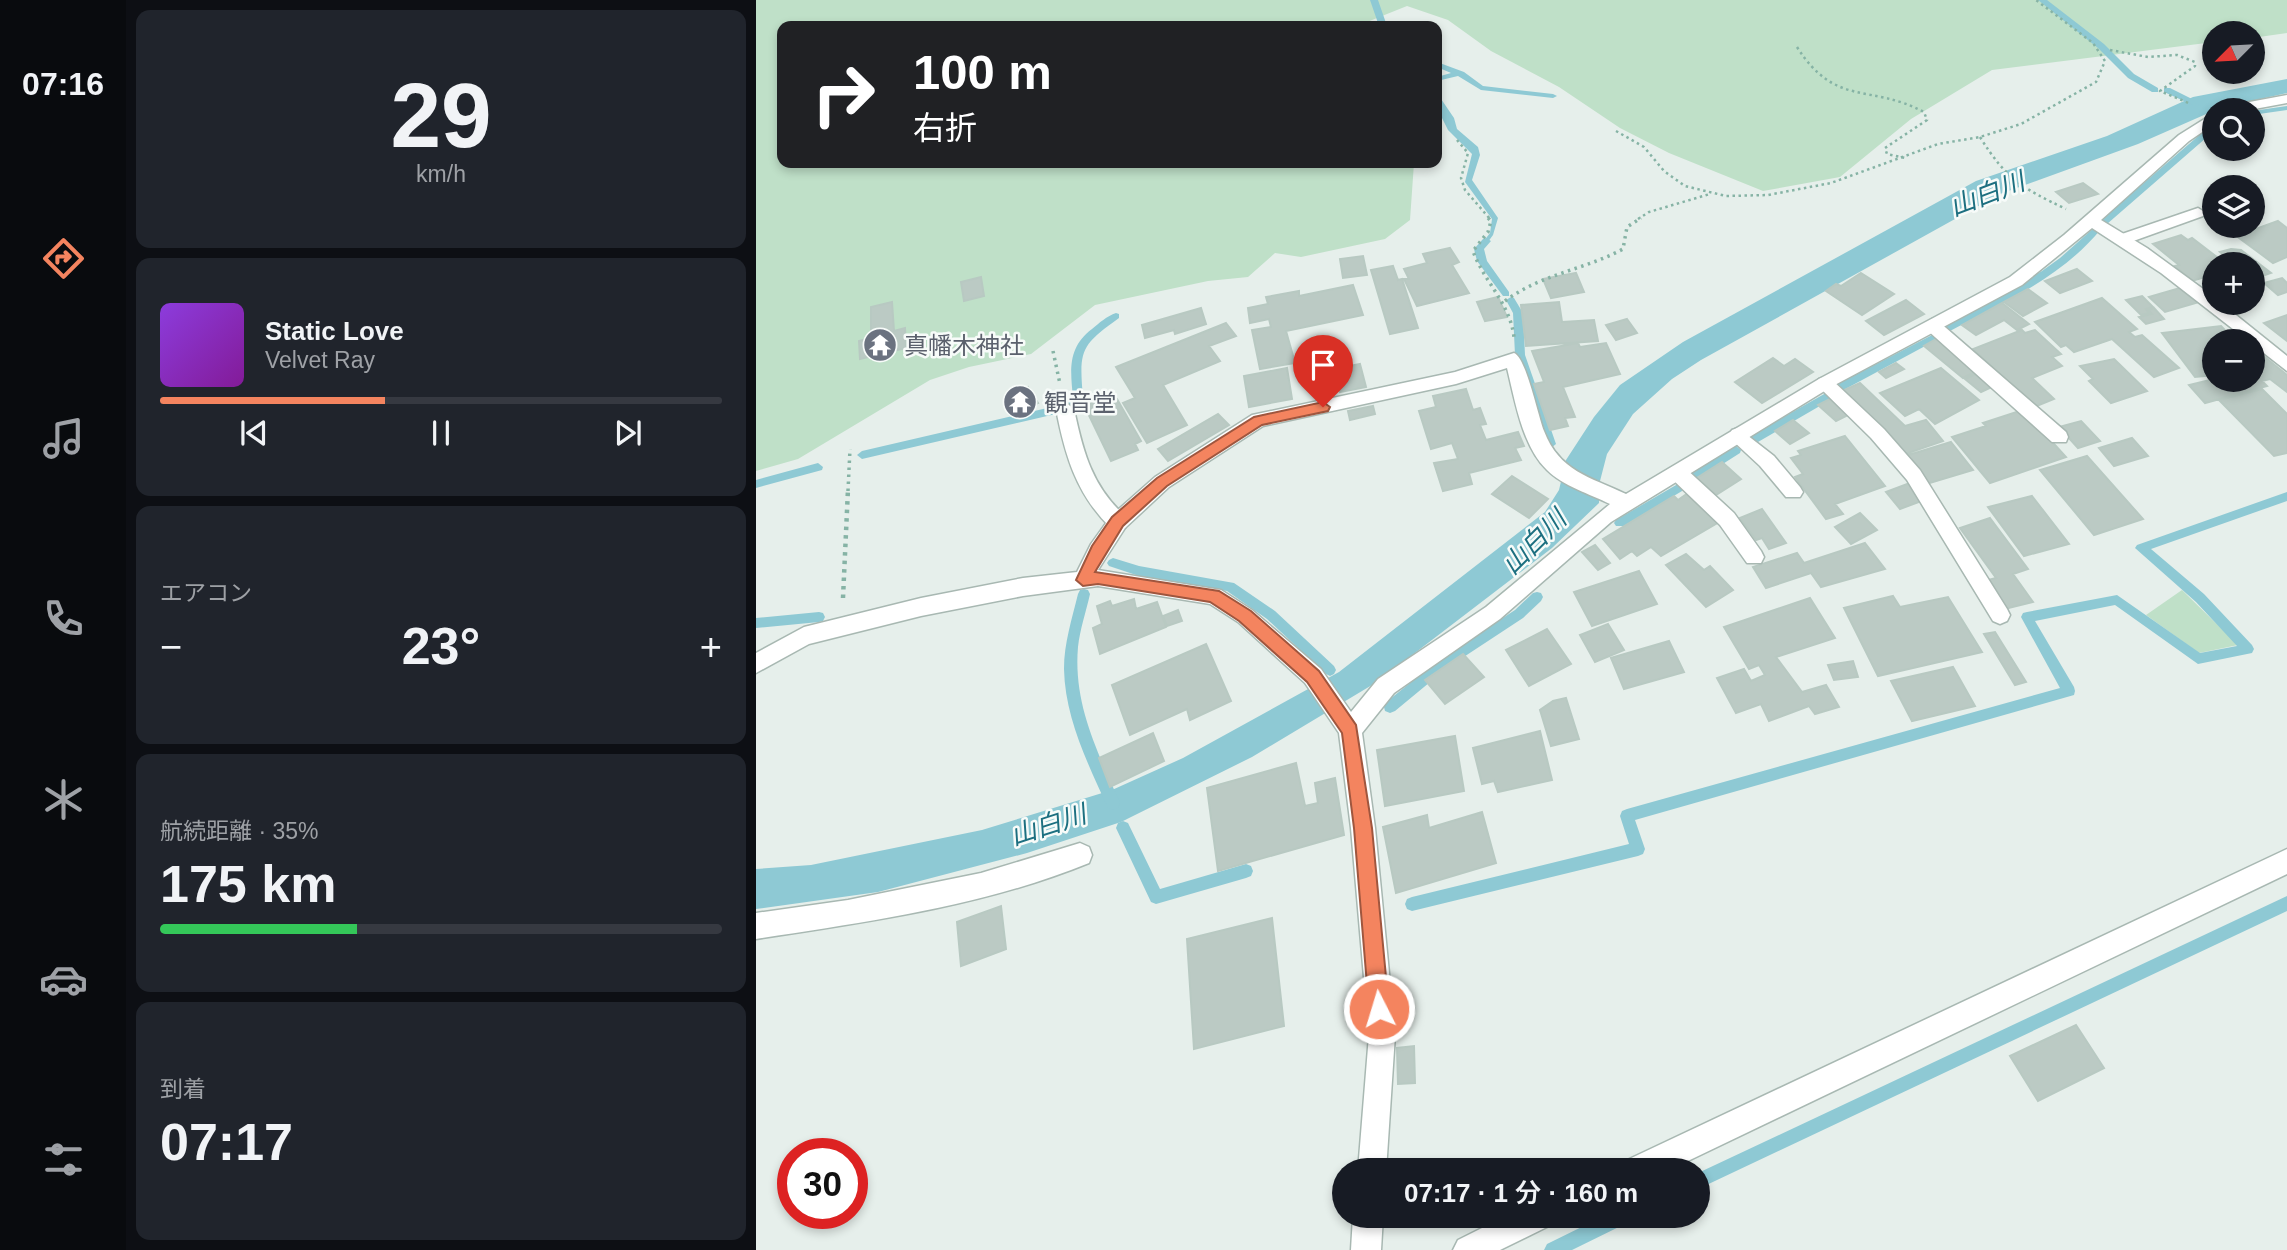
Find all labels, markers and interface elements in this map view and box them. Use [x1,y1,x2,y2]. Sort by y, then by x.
north arrow [2202,21,2264,84]
map controls [2202,21,2265,392]
text: 100 m [913,45,1052,99]
icon: right [798,49,889,140]
text: 29 [390,65,492,166]
text: 07:16 [22,66,104,102]
button: search [2202,98,2265,161]
text: 右折 [913,110,977,146]
text: km/h [416,161,466,187]
water label: 山白川 [1945,165,2032,222]
button: layers [2202,175,2265,238]
icon: directions [39,234,88,283]
button: + [2202,252,2265,315]
text: Static Love [265,316,404,346]
temple icon: 真幡木神社 [861,326,899,364]
button: − [2202,329,2265,392]
place label: 真幡木神社 [904,332,1024,359]
pin [1293,335,1353,407]
icon: arrive [1304,346,1342,384]
text: Velvet Ray [265,347,375,373]
temple icon: 観音堂 [1001,383,1039,421]
place label: 観音堂 [1044,389,1116,416]
icon: music [39,414,88,463]
icon: previous [235,414,273,452]
icon: pause [422,414,460,452]
icon: next [609,414,647,452]
water label: 山白川 [1496,502,1574,580]
text: エアコン [160,580,252,606]
icon: phone [39,594,88,643]
text: 23° [402,617,480,675]
text: − [160,626,182,668]
text: + [700,626,722,668]
icon: climate [39,775,88,824]
water label: 山白川 [1006,798,1093,851]
text: 航続距離 · 35% [160,818,318,844]
text: 175 km [160,855,336,913]
icon: car [39,955,88,1004]
position arrow [1342,972,1416,1046]
text: 到着 [160,1076,206,1102]
text: 07:17 [160,1113,293,1171]
icon: filters [39,1135,88,1184]
speed limit sign: 30 [777,1138,868,1229]
text: 07:17 · 1 分 · 160 m [1404,1178,1638,1208]

